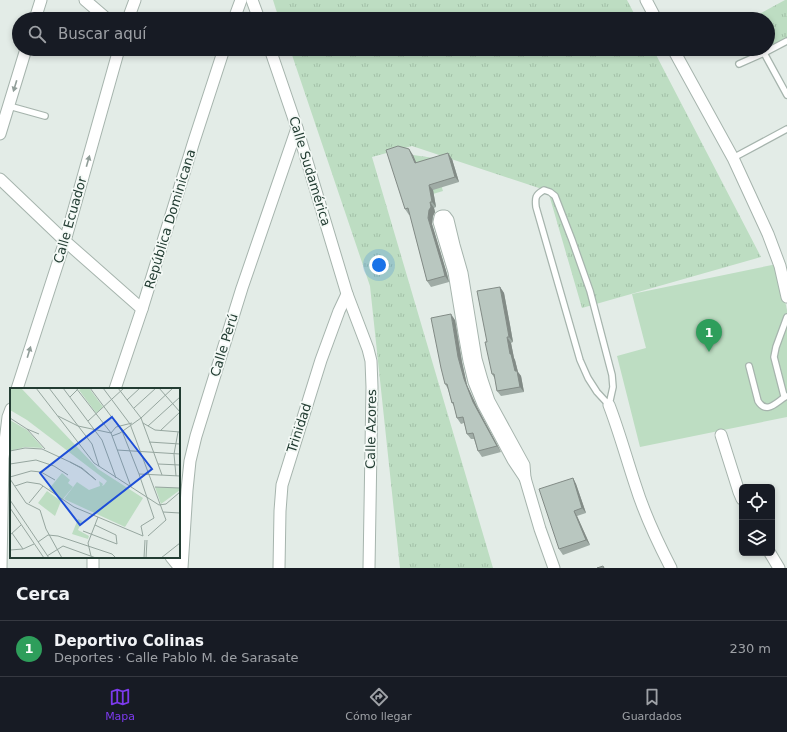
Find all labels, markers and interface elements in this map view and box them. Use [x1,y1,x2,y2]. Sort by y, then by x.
search box [12,12,775,56]
icon: search [26,23,48,45]
text: Buscar aquí [58,25,146,43]
one-way arrow [12,81,18,93]
street label: Calle Sudamérica [286,114,334,228]
street label: República Dominicana [142,147,198,291]
one-way arrow [85,154,91,167]
street label: Calle Ecuador [50,174,90,265]
your location [369,255,389,275]
street label: Calle Perú [207,312,241,378]
pin: 1 [696,319,722,352]
one-way arrow [26,345,32,357]
inset map [10,388,180,558]
street label: Calle Azores [363,389,379,469]
street label: Trinidad [284,401,314,456]
map controls [739,484,775,556]
button: locate [739,484,775,520]
button: layers [739,520,775,556]
text: Cerca [16,584,70,604]
text: Deportivo Colinas [54,632,204,650]
text: 1 [24,641,34,656]
text: 230 m [729,641,771,656]
text: Deportes · Calle Pablo M. de Sarasate [54,650,299,665]
tab: Mapa [105,686,135,723]
tab: Cómo llegar [345,686,412,723]
tab: Guardados [622,686,682,723]

